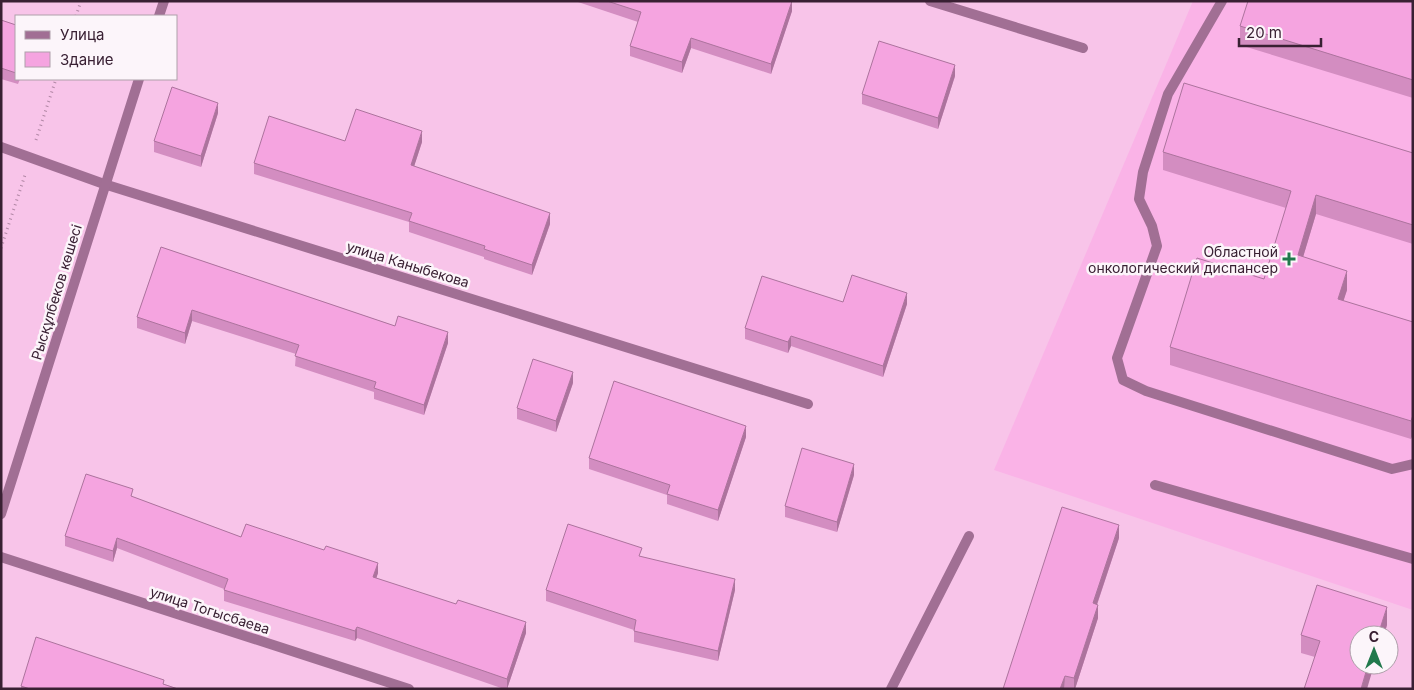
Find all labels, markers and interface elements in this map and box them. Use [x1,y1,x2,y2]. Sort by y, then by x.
legend [15,15,178,80]
scale bar [1239,15,1322,47]
text: 20 m [1246,23,1282,42]
text: Улица [60,25,104,44]
text: Здание [60,50,114,69]
street label: Рысқұлбеков көшесі [27,222,85,362]
street label: улица Каныбекова [345,237,471,291]
place label: Областной онкологический диспансер [1088,243,1278,276]
marker: Областной онкологический диспансер [1282,252,1296,266]
street label: улица Тогысбаева [148,583,272,637]
north arrow [1349,625,1399,675]
text: С [1369,628,1379,645]

